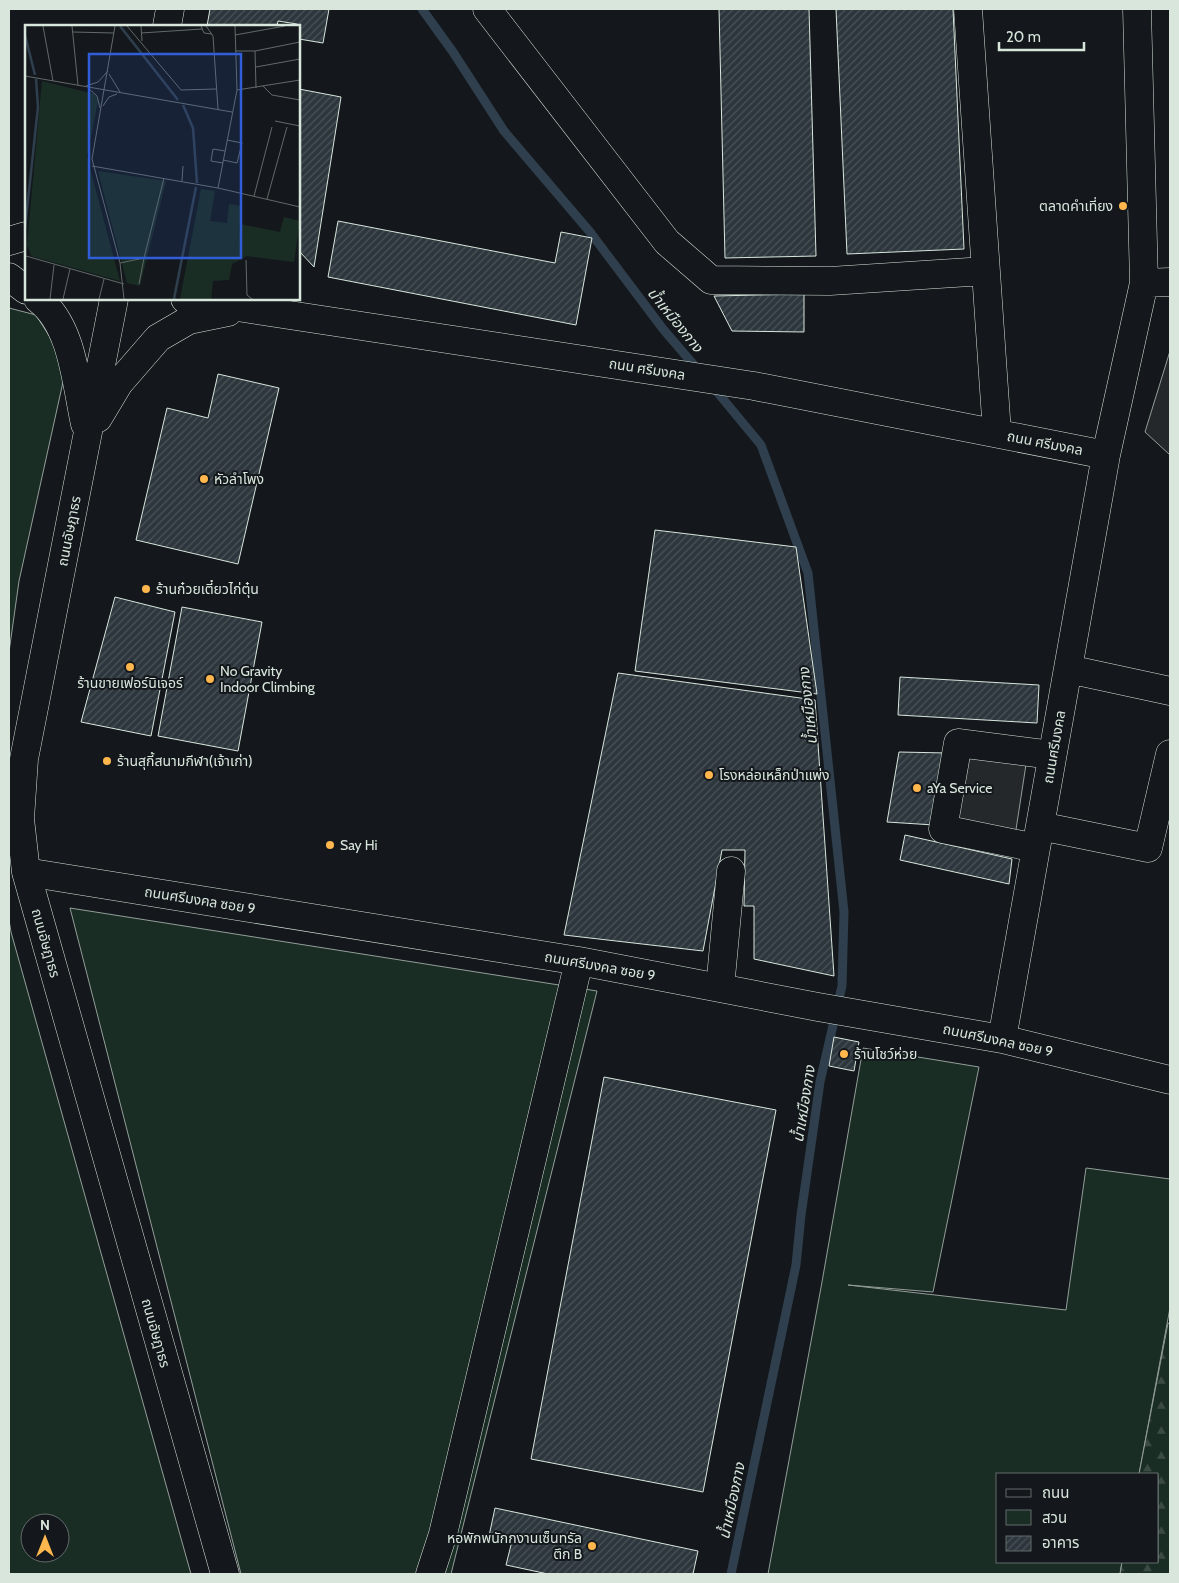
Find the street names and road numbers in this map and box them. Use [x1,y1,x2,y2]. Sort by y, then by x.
street label: ถนน ศรีมงคล [608,354,686,384]
street label: ถนน ศรีมงคล [1005,427,1085,459]
street label: ถนนอัษฎาธร [53,494,85,568]
street label: ถนนศรีมงคล [1039,709,1069,785]
street label: ถนนศรีมงคล ซอย 9 [143,882,257,918]
street label: ถนนอัษฎาธร [28,906,65,980]
street label: ถนนศรีมงคล ซอย 9 [543,947,657,985]
street label: ถนนศรีมงคล ซอย 9 [941,1020,1055,1060]
street label: ถนนอัษฎาธร [138,1296,175,1370]

